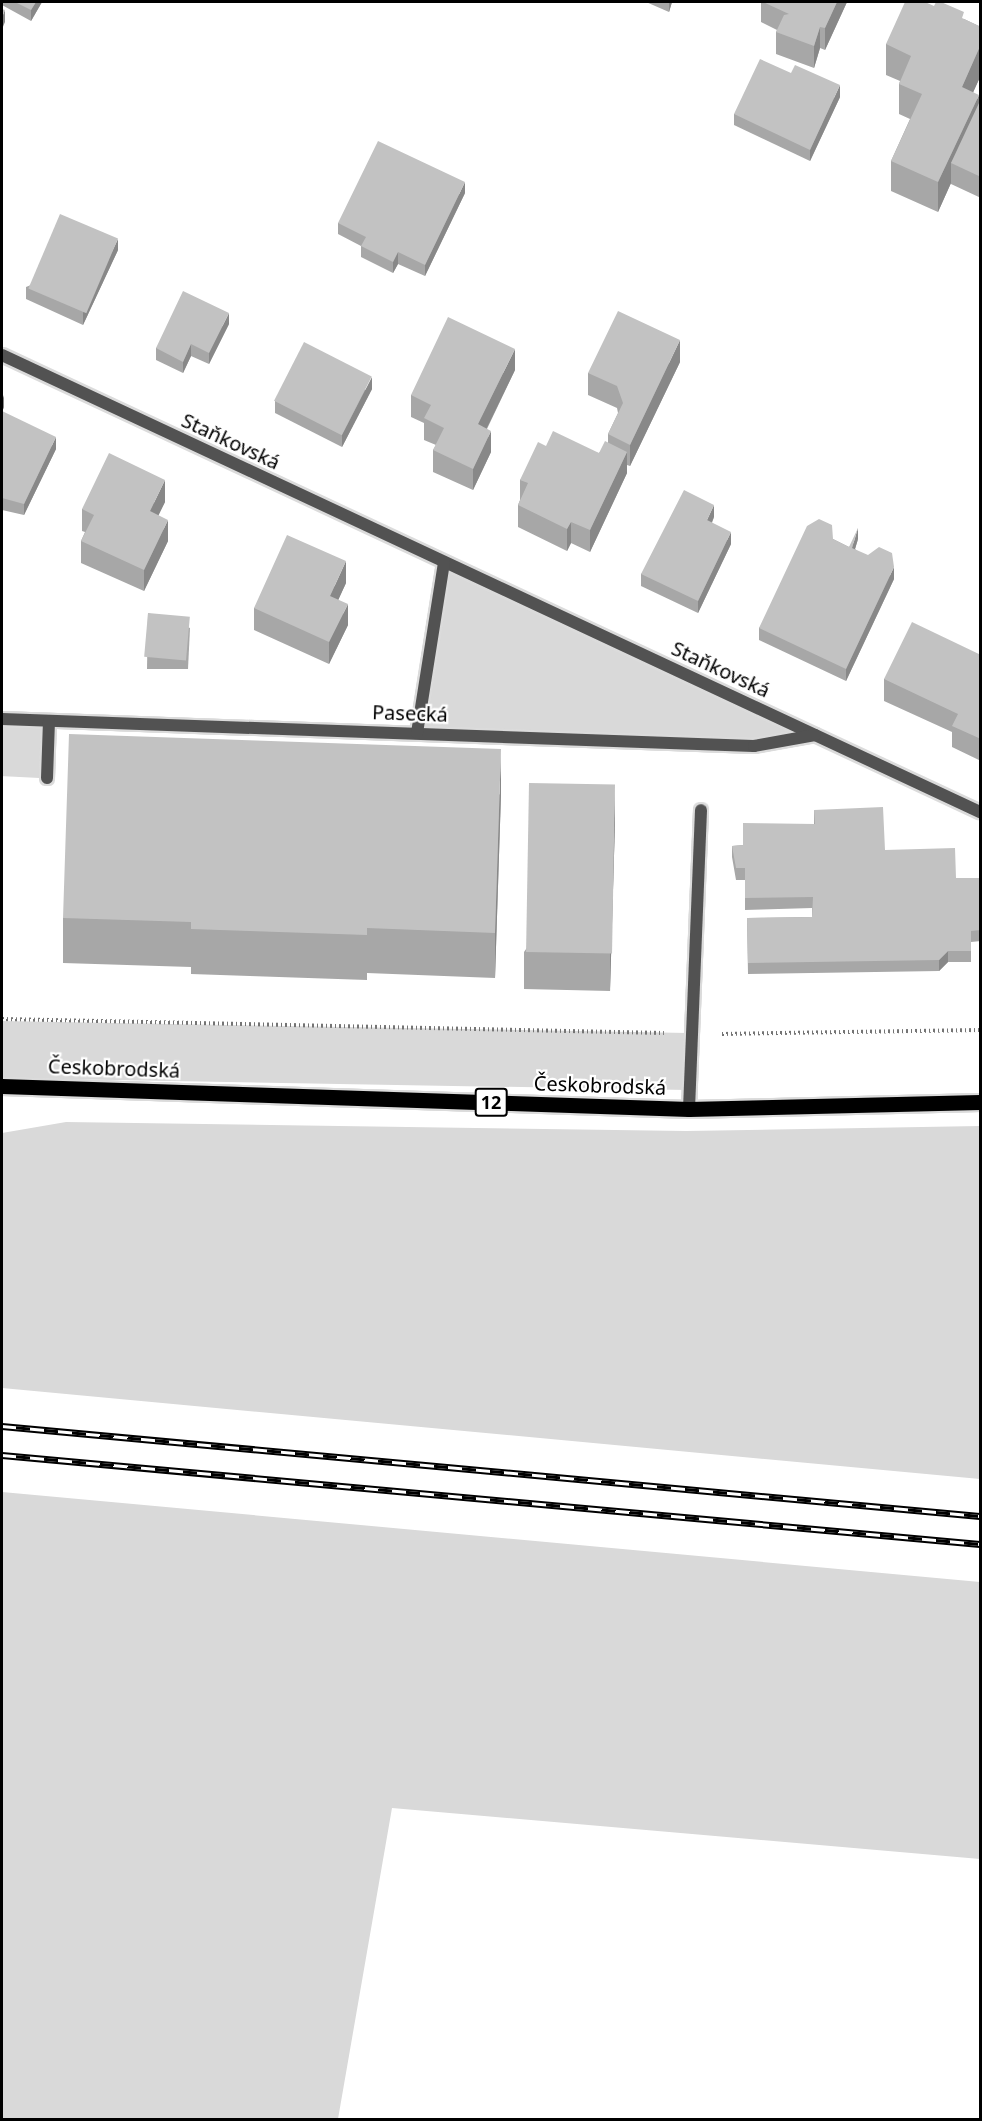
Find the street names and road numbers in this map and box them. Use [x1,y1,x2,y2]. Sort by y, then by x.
street label: Staňkovská [178,408,284,474]
street label: Staňkovská [668,636,774,702]
street label: Pasecká [372,700,448,726]
street label: Českobrodská [47,1054,181,1082]
street label: Českobrodská [533,1071,667,1099]
road number: 12 [474,1087,508,1117]

